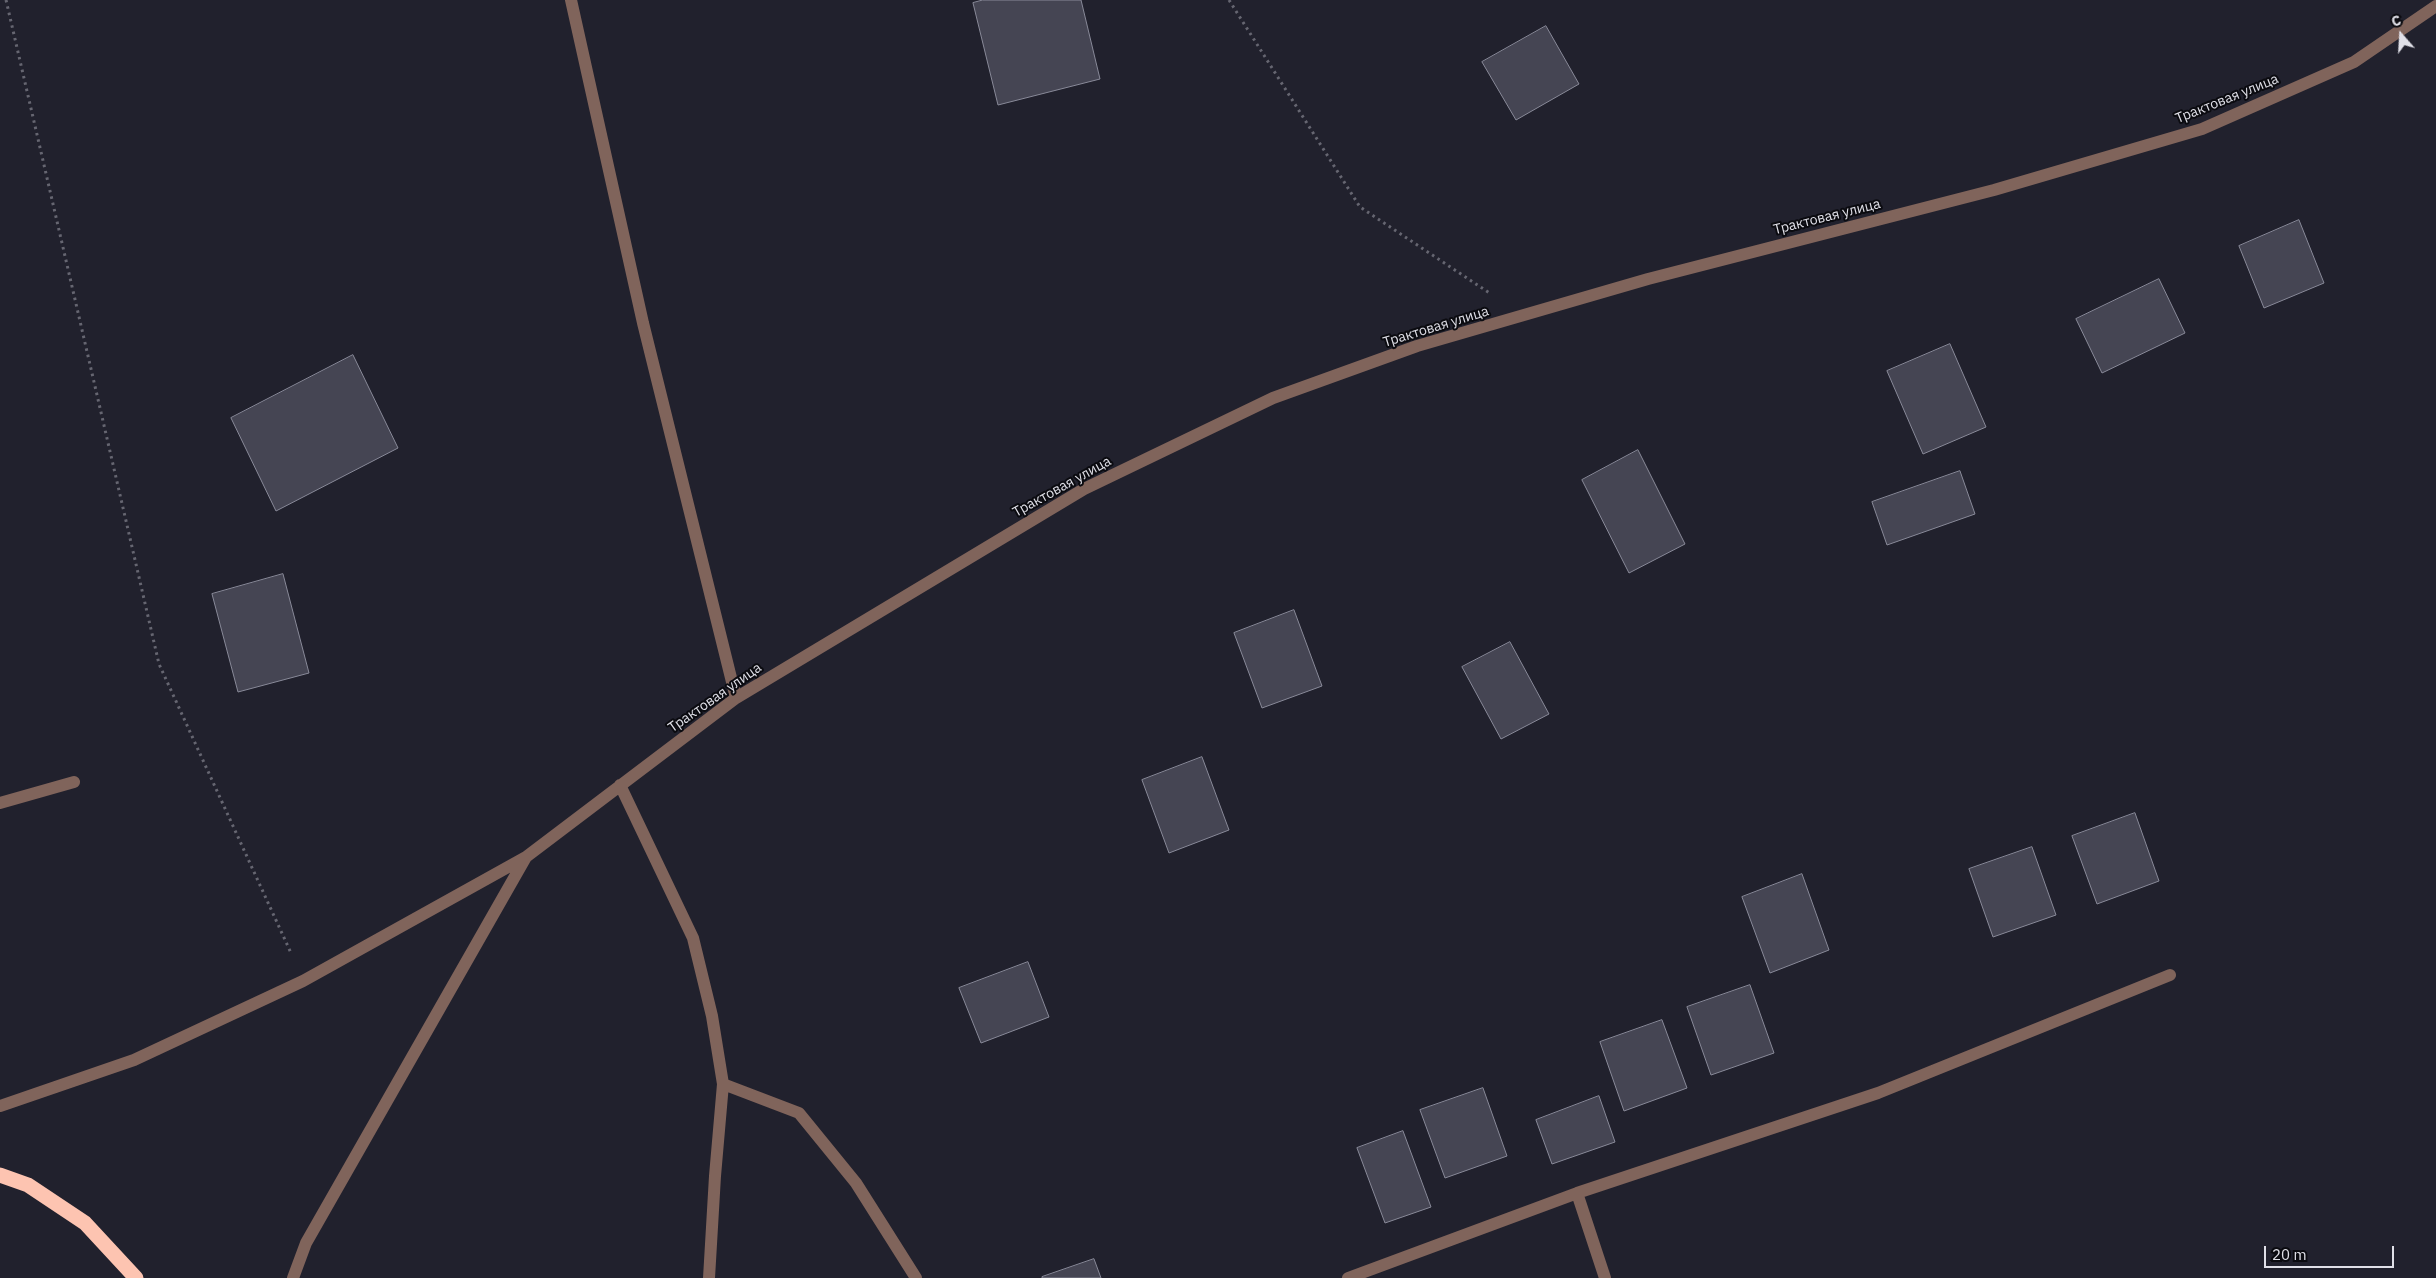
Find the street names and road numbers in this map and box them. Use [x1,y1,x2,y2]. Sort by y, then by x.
street label: Трактовая улица [2173,71,2281,127]
street label: Трактовая улица [1772,196,1882,238]
street label: Трактовая улица [1381,303,1491,351]
street label: Трактовая улица [1010,453,1114,521]
street label: Трактовая улица [665,660,765,736]

